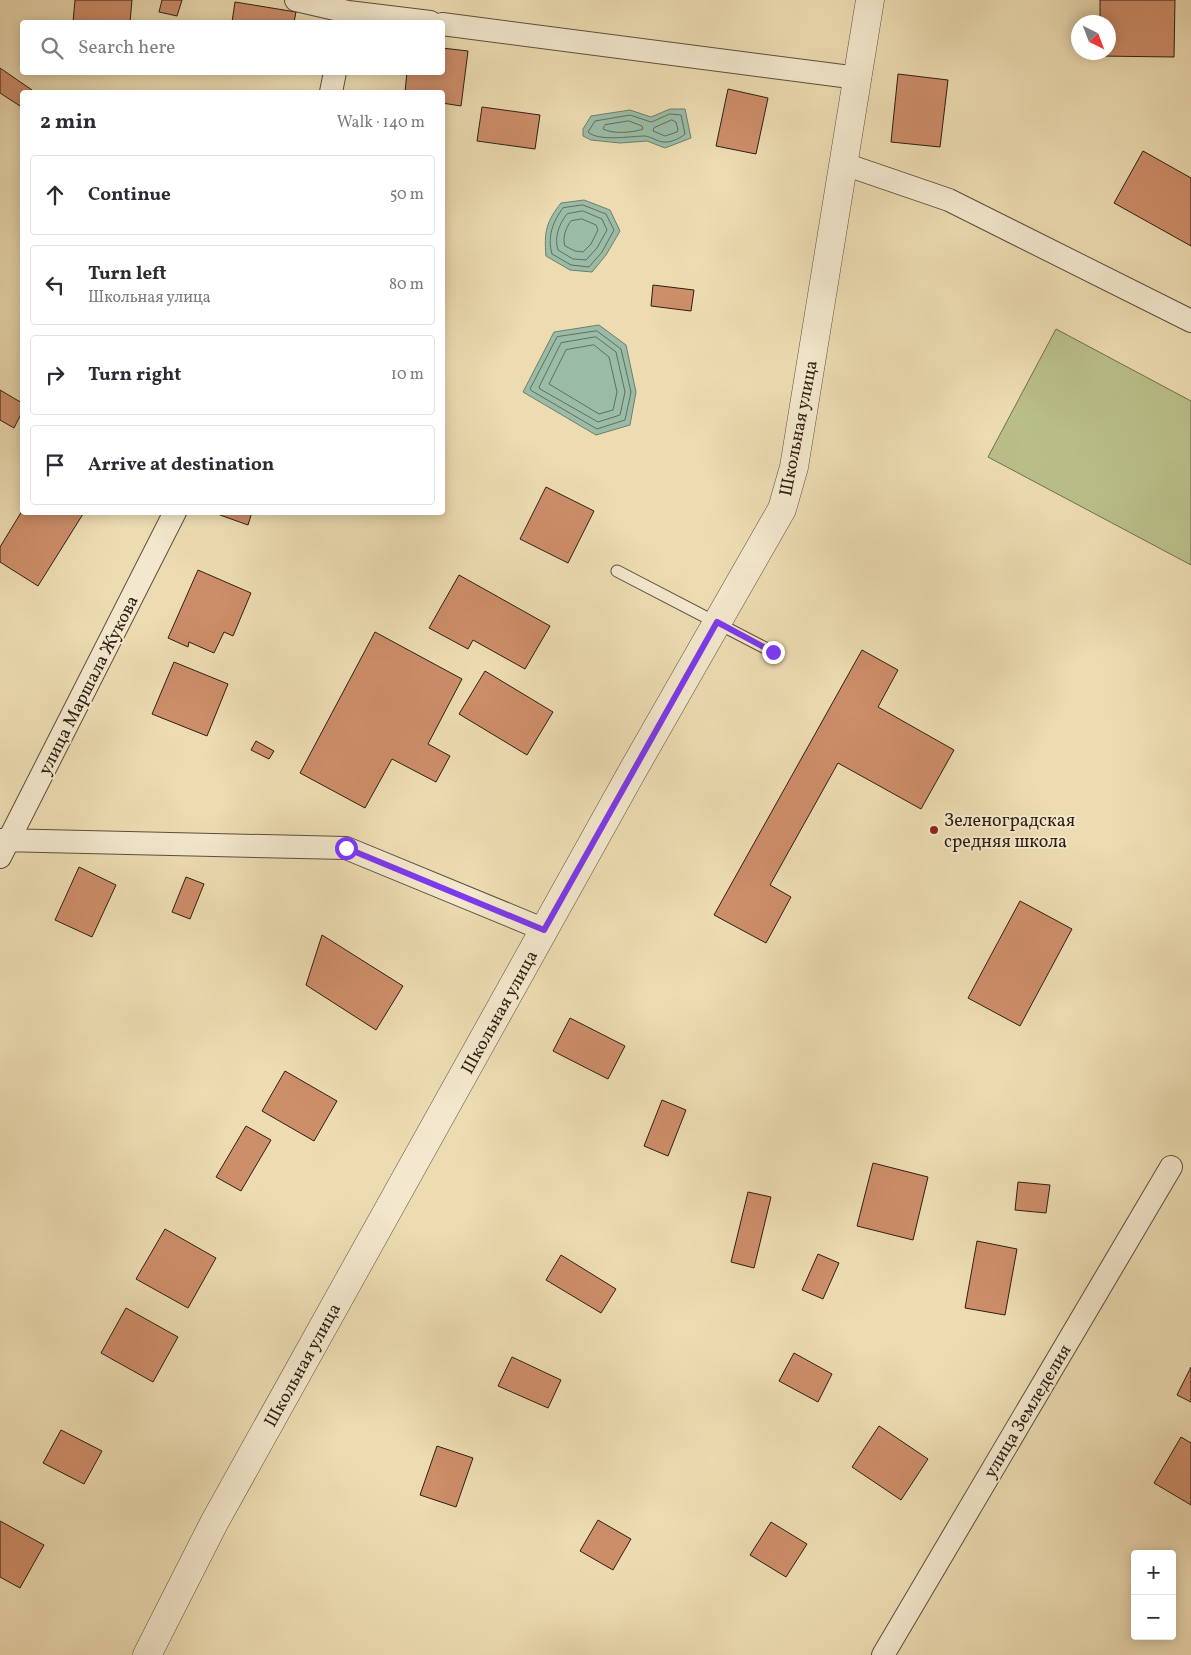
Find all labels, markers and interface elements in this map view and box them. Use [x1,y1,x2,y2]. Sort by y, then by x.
north arrow [1071,15,1116,60]
search box [20,20,445,75]
icon: search [38,34,66,62]
text: Search here [78,35,175,61]
text: 2 min [40,108,97,137]
text: Walk · 140 m [337,112,425,134]
icon: ahead [41,181,69,209]
text: Continue [88,182,171,208]
text: 50 m [390,184,424,206]
text: Turn left [88,261,167,287]
icon: left [41,271,69,299]
text: 80 m [389,274,424,296]
text: Школьная улица [88,287,211,309]
street label: Школьная улица [774,358,825,498]
icon: right [41,361,69,389]
text: Turn right [88,362,181,388]
text: 10 m [391,364,424,386]
icon: arrive [41,451,69,479]
text: Arrive at destination [88,452,274,478]
street label: улица Маршала Жукова [33,592,146,780]
route end [762,641,785,664]
place label: Зеленоградская средняя школа [944,809,1075,855]
marker: Зеленоградская средняя школа [928,824,940,836]
route start [335,837,358,860]
street label: Школьная улица [456,946,545,1079]
street label: Школьная улица [259,1299,348,1432]
street label: улица Земледелия [978,1340,1078,1483]
map controls [1131,1550,1176,1640]
button: + [1131,1550,1176,1595]
button: − [1131,1595,1176,1640]

